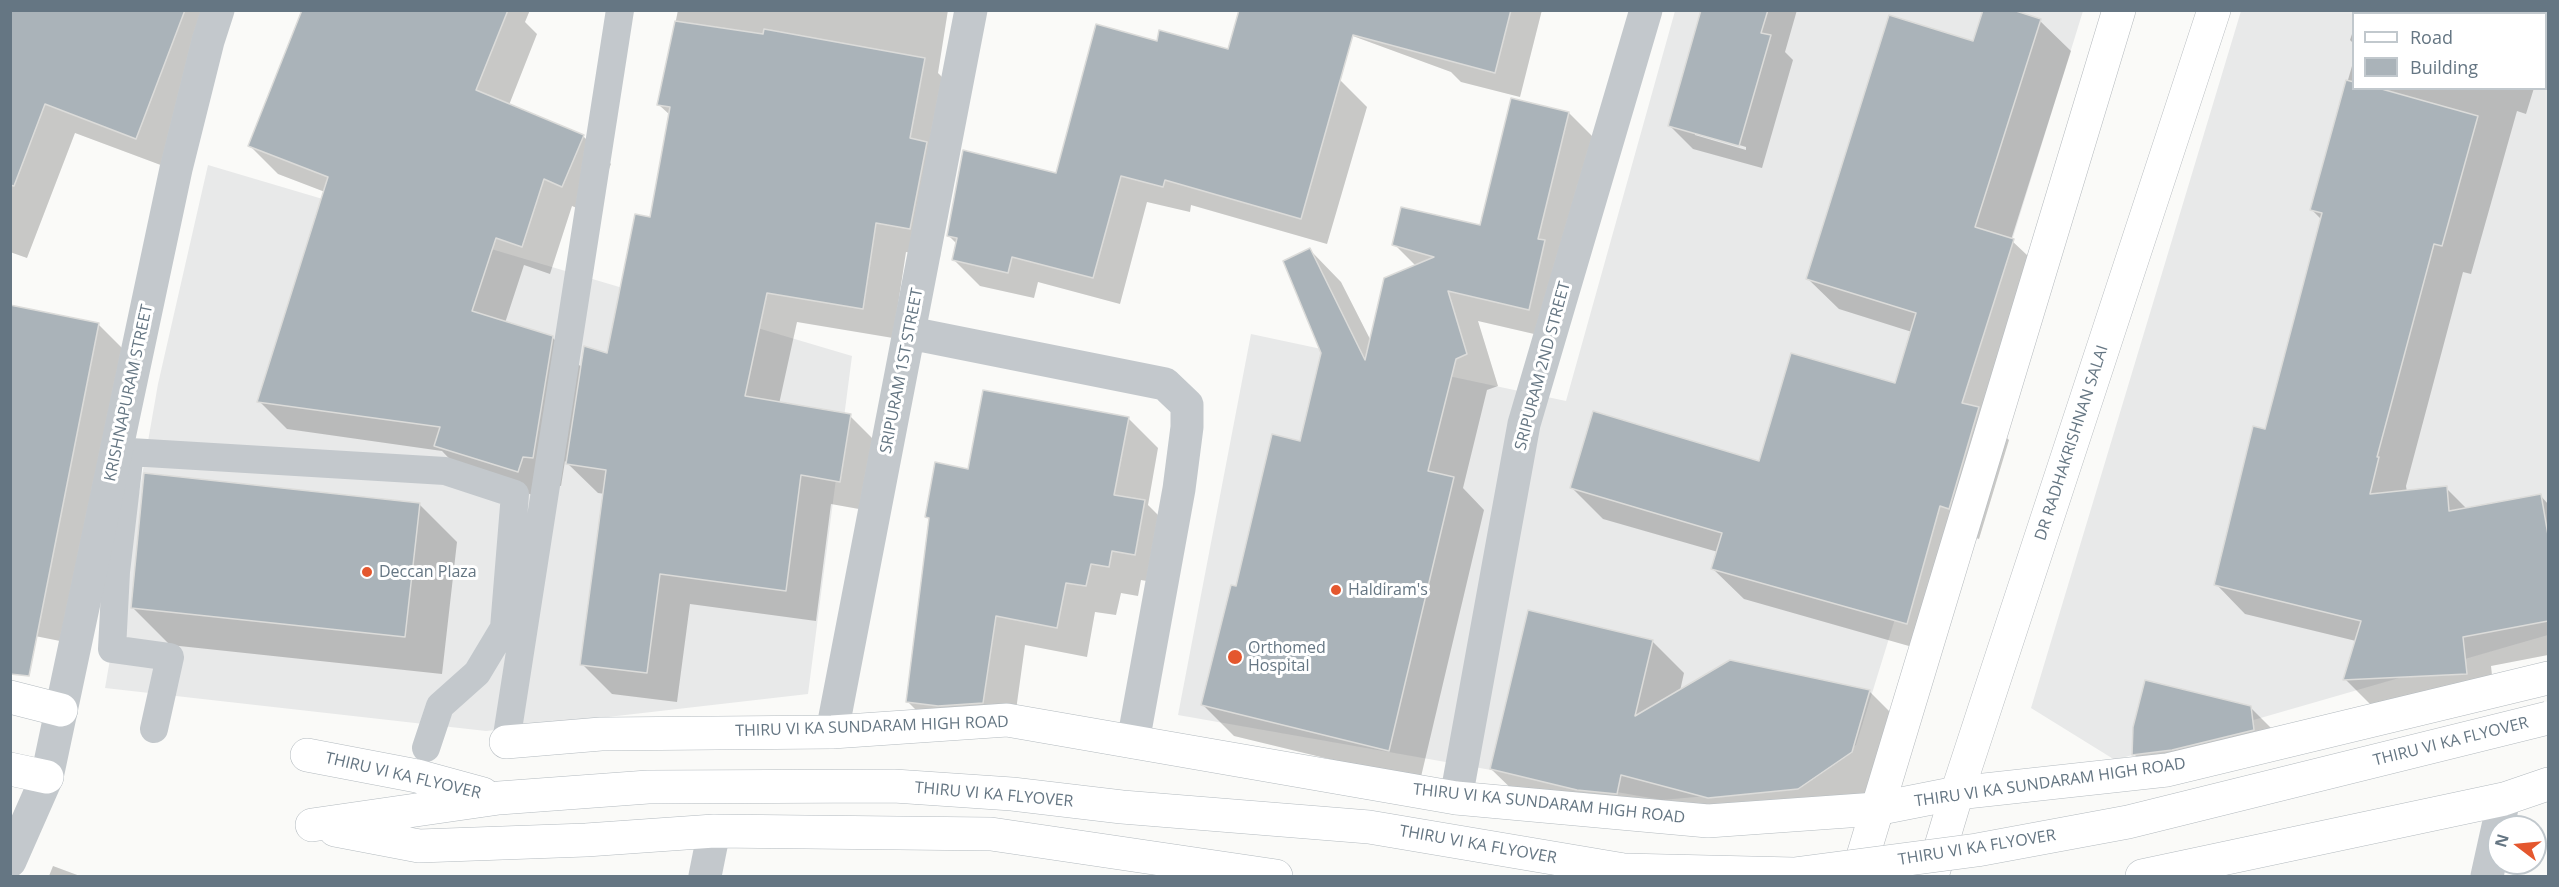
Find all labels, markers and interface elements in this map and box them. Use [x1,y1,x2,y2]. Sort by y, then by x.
legend [2352,12,2547,90]
text: Road [2410,25,2453,49]
text: Building [2410,55,2478,79]
street label: SRIPURAM 2ND STREET [1511,279,1575,453]
street label: SRIPURAM 1ST STREET [877,287,927,455]
street label: KRISHNAPURAM STREET [101,303,157,483]
street label: DR RADHAKRISHNAN SALAI [2031,343,2113,543]
place label: Deccan Plaza [379,562,477,582]
marker: Deccan Plaza [360,565,374,579]
place label: Haldiram's [1348,580,1428,600]
marker: Haldiram's [1329,583,1343,597]
place label: Orthomed Hospital [1248,638,1326,676]
marker: Orthomed Hospital [1226,648,1244,666]
street label: THIRU VI KA SUNDARAM HIGH ROAD [735,713,1009,741]
street label: THIRU VI KA FLYOVER [2371,713,2531,771]
street label: THIRU VI KA FLYOVER [323,749,483,803]
street label: THIRU VI KA SUNDARAM HIGH ROAD [1913,754,2187,812]
street label: THIRU VI KA FLYOVER [914,778,1074,812]
street label: THIRU VI KA SUNDARAM HIGH ROAD [1412,780,1686,828]
north arrow [2487,815,2547,875]
street label: THIRU VI KA FLYOVER [1398,822,1558,868]
street label: THIRU VI KA FLYOVER [1897,826,2057,870]
text: N [2489,831,2514,850]

